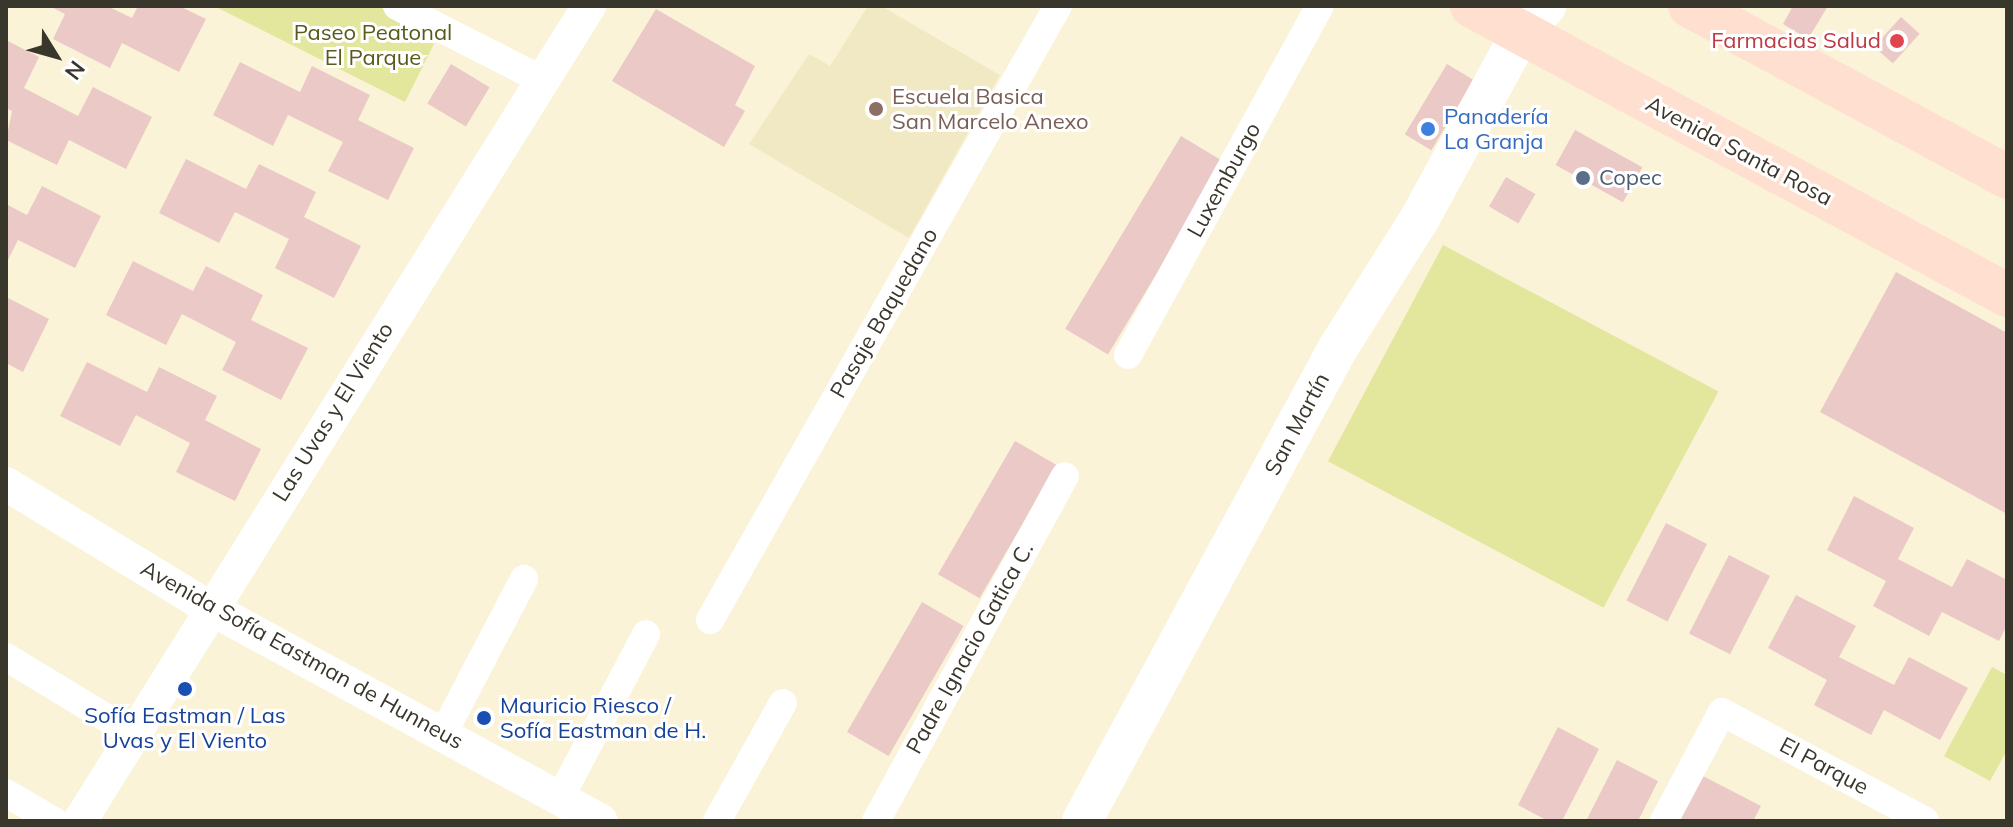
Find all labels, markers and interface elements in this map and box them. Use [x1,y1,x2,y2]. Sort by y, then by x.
north arrow [16,16,96,96]
park label: Paseo Peatonal El Parque [294,19,452,70]
place label: Farmacias Salud [1711,28,1881,54]
marker: Farmacias Salud [1888,32,1906,50]
text: N [59,55,91,86]
place label: Escuela Basica San Marcelo Anexo [892,83,1089,134]
street label: Avenida Santa Rosa [1641,91,1837,211]
marker: Escuela Basica San Marcelo Anexo [867,100,885,118]
place label: Panadería La Granja [1444,103,1549,154]
street label: Luxemburgo [1182,118,1266,242]
marker: Panadería La Granja [1419,120,1437,138]
place label: Copec [1599,165,1662,191]
marker: Copec [1574,169,1592,187]
street label: Pasaje Baquedano [825,223,943,403]
street label: Las Uvas y El Viento [267,318,399,506]
street label: San Martín [1259,368,1335,480]
street label: Padre Ignacio Gatica C. [901,538,1039,758]
street label: Avenida Sofía Eastman de Hunneus [136,555,468,755]
marker: Sofía Eastman / Las Uvas y El Viento [176,680,194,698]
place label: Mauricio Riesco / Sofía Eastman de H. [500,692,706,744]
place label: Sofía Eastman / Las Uvas y El Viento [84,702,286,754]
marker: Mauricio Riesco / Sofía Eastman de H. [475,709,493,727]
street label: El Parque [1775,732,1873,800]

